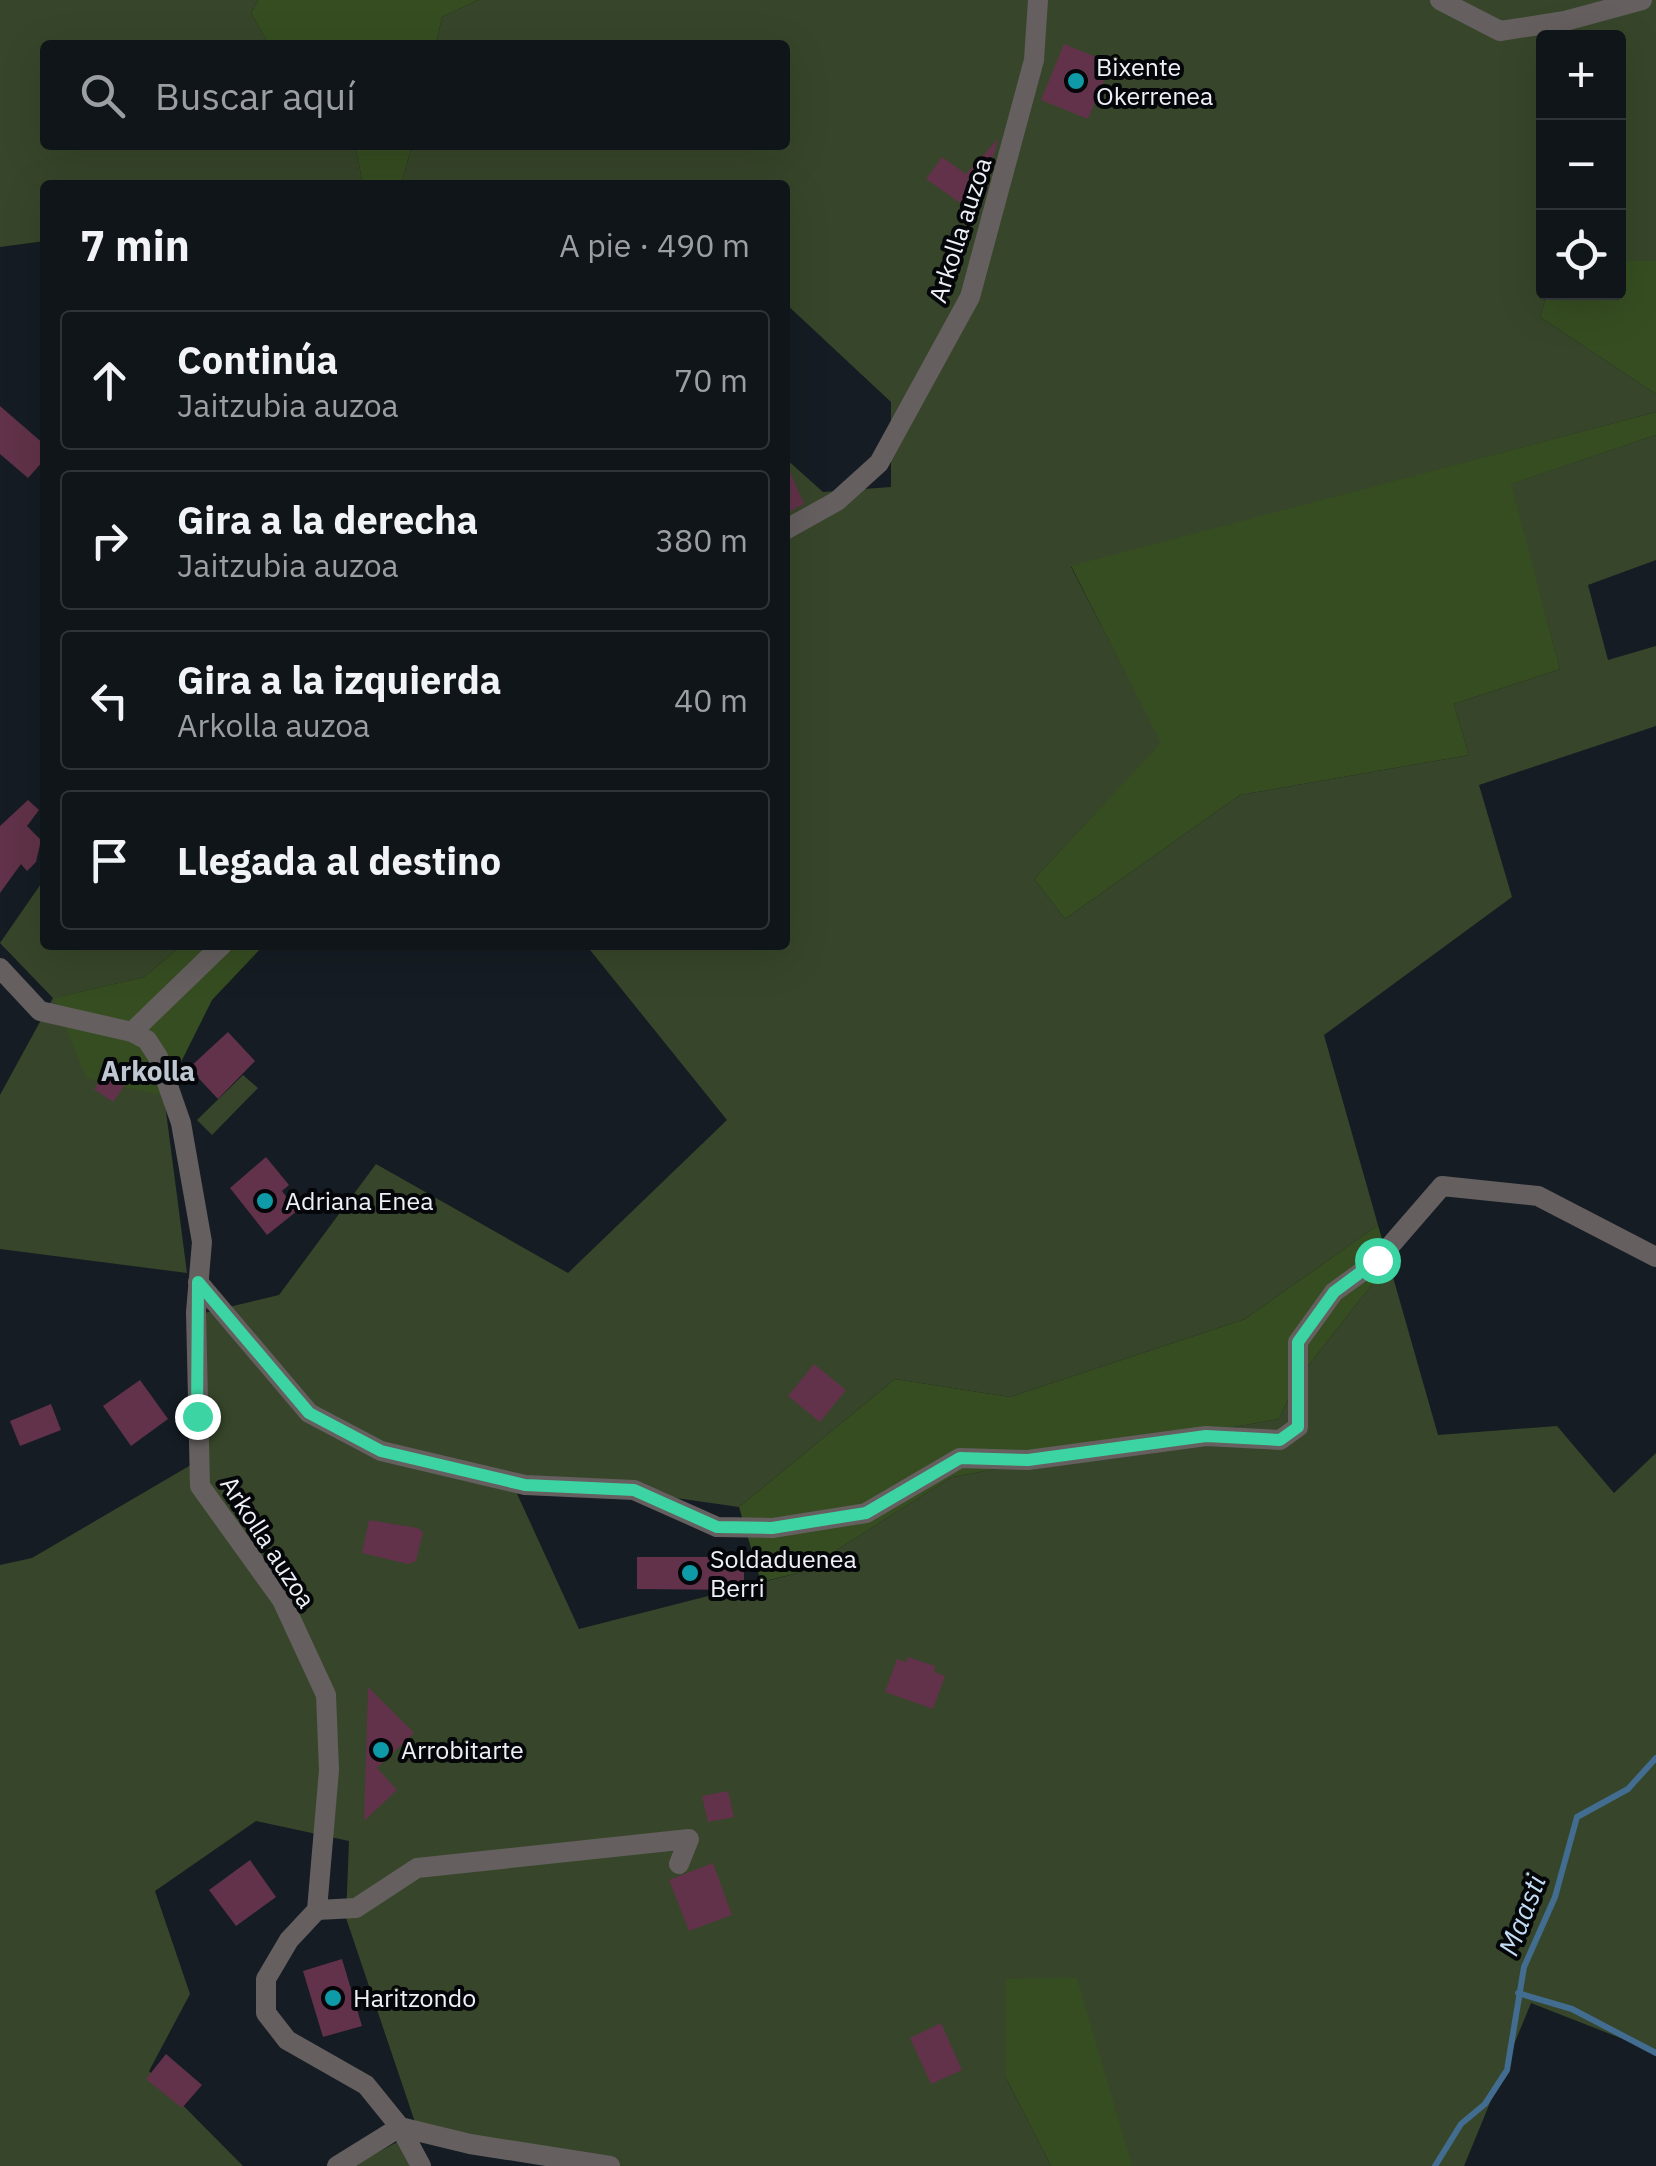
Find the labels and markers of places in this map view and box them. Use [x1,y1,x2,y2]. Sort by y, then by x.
place label: Bixente Okerrenea [1096,50,1213,112]
marker: Bixente Okerrenea [1065,70,1087,92]
place label: Adriana Enea [285,1184,434,1217]
marker: Adriana Enea [254,1190,276,1212]
place label: Soldaduenea Berri [710,1542,857,1604]
marker: Soldaduenea Berri [679,1562,701,1584]
place label: Arrobitarte [401,1733,524,1766]
marker: Arrobitarte [370,1739,392,1761]
place label: Haritzondo [353,1981,476,2014]
marker: Haritzondo [322,1987,344,2009]

